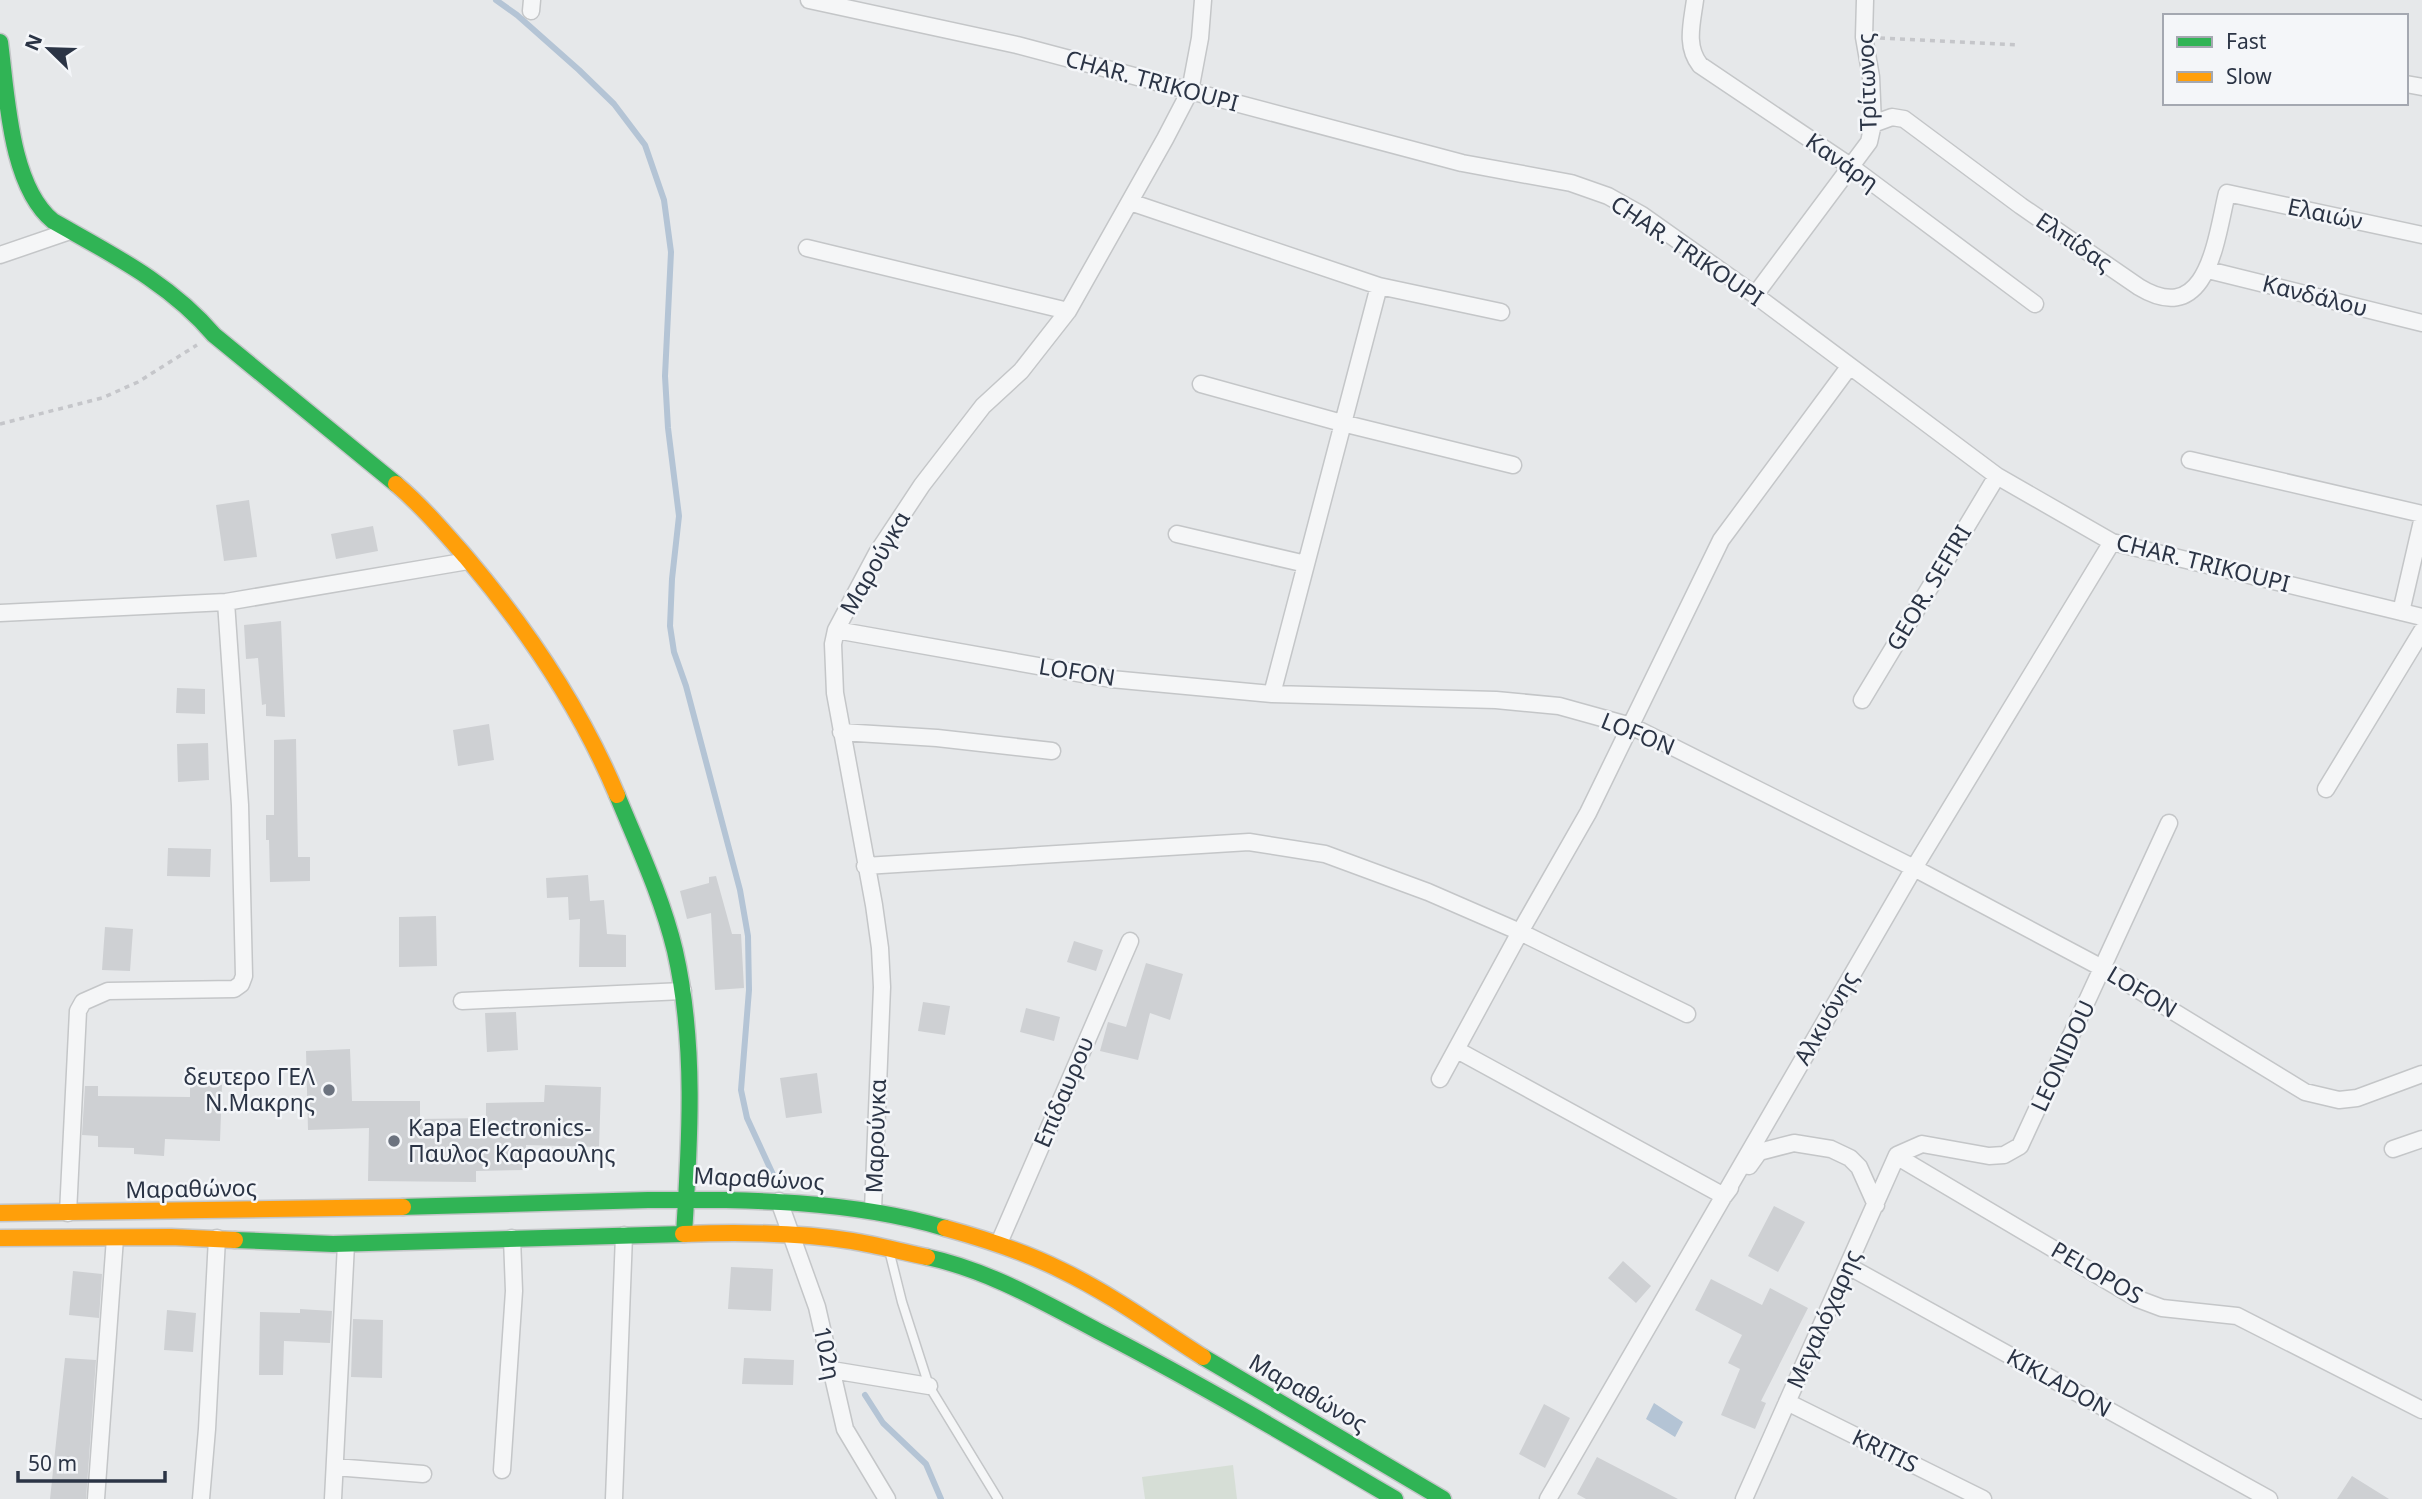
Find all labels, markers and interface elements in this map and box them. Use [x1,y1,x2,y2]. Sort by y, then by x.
north arrow [14,14,84,84]
legend [2163,14,2408,105]
text: Fast [2226,27,2267,55]
text: N [18,30,48,55]
street label: Τρίτωνος [1848,32,1884,132]
street label: CHAR. TRIKOUPI [1062,42,1242,119]
text: Slow [2226,62,2272,90]
street label: Κανάρη [1800,124,1885,198]
street label: CHAR. TRIKOUPI [1605,187,1770,313]
street label: Ελαιών [2285,189,2366,237]
street label: Ελπίδας [2030,204,2119,278]
street label: Κανδάλου [2259,267,2371,324]
street label: Μαρούγκα [832,505,917,620]
street label: GEOR. SEFIRI [1878,519,1978,656]
street label: CHAR. TRIKOUPI [2113,525,2293,599]
street label: LOFON [1037,649,1118,693]
street label: LOFON [1597,704,1680,762]
street label: LOFON [2101,958,2184,1025]
street label: Αλκυόνης [1785,965,1865,1070]
street label: LEONIDOU [2022,995,2102,1117]
street label: Επίδαυρου [1025,1031,1101,1152]
place label: δευτερο ΓΕΛ Ν.Μακρης [184,1060,315,1118]
street label: Μαρούγκα [857,1078,893,1194]
marker: δευτερο ΓΕΛ Ν.Μακρης [321,1082,337,1098]
place label: Kapa Electronics- Παυλος Καραουλης [408,1111,615,1169]
marker: Kapa Electronics- Παυλος Καραουλης [386,1133,402,1149]
street label: Μαραθώνος [693,1159,826,1197]
street label: Μαραθώνος [125,1171,257,1205]
street label: PELOPOS [2046,1233,2149,1311]
street label: Μεγαλόχαρης [1778,1244,1868,1393]
street label: 102η [807,1323,849,1382]
street label: KIKLADON [2001,1340,2118,1424]
street label: Μαραθώνος [1244,1345,1373,1439]
street label: KRITIS [1847,1420,1924,1480]
scale bar [18,1440,164,1484]
text: 50 m [28,1449,77,1477]

